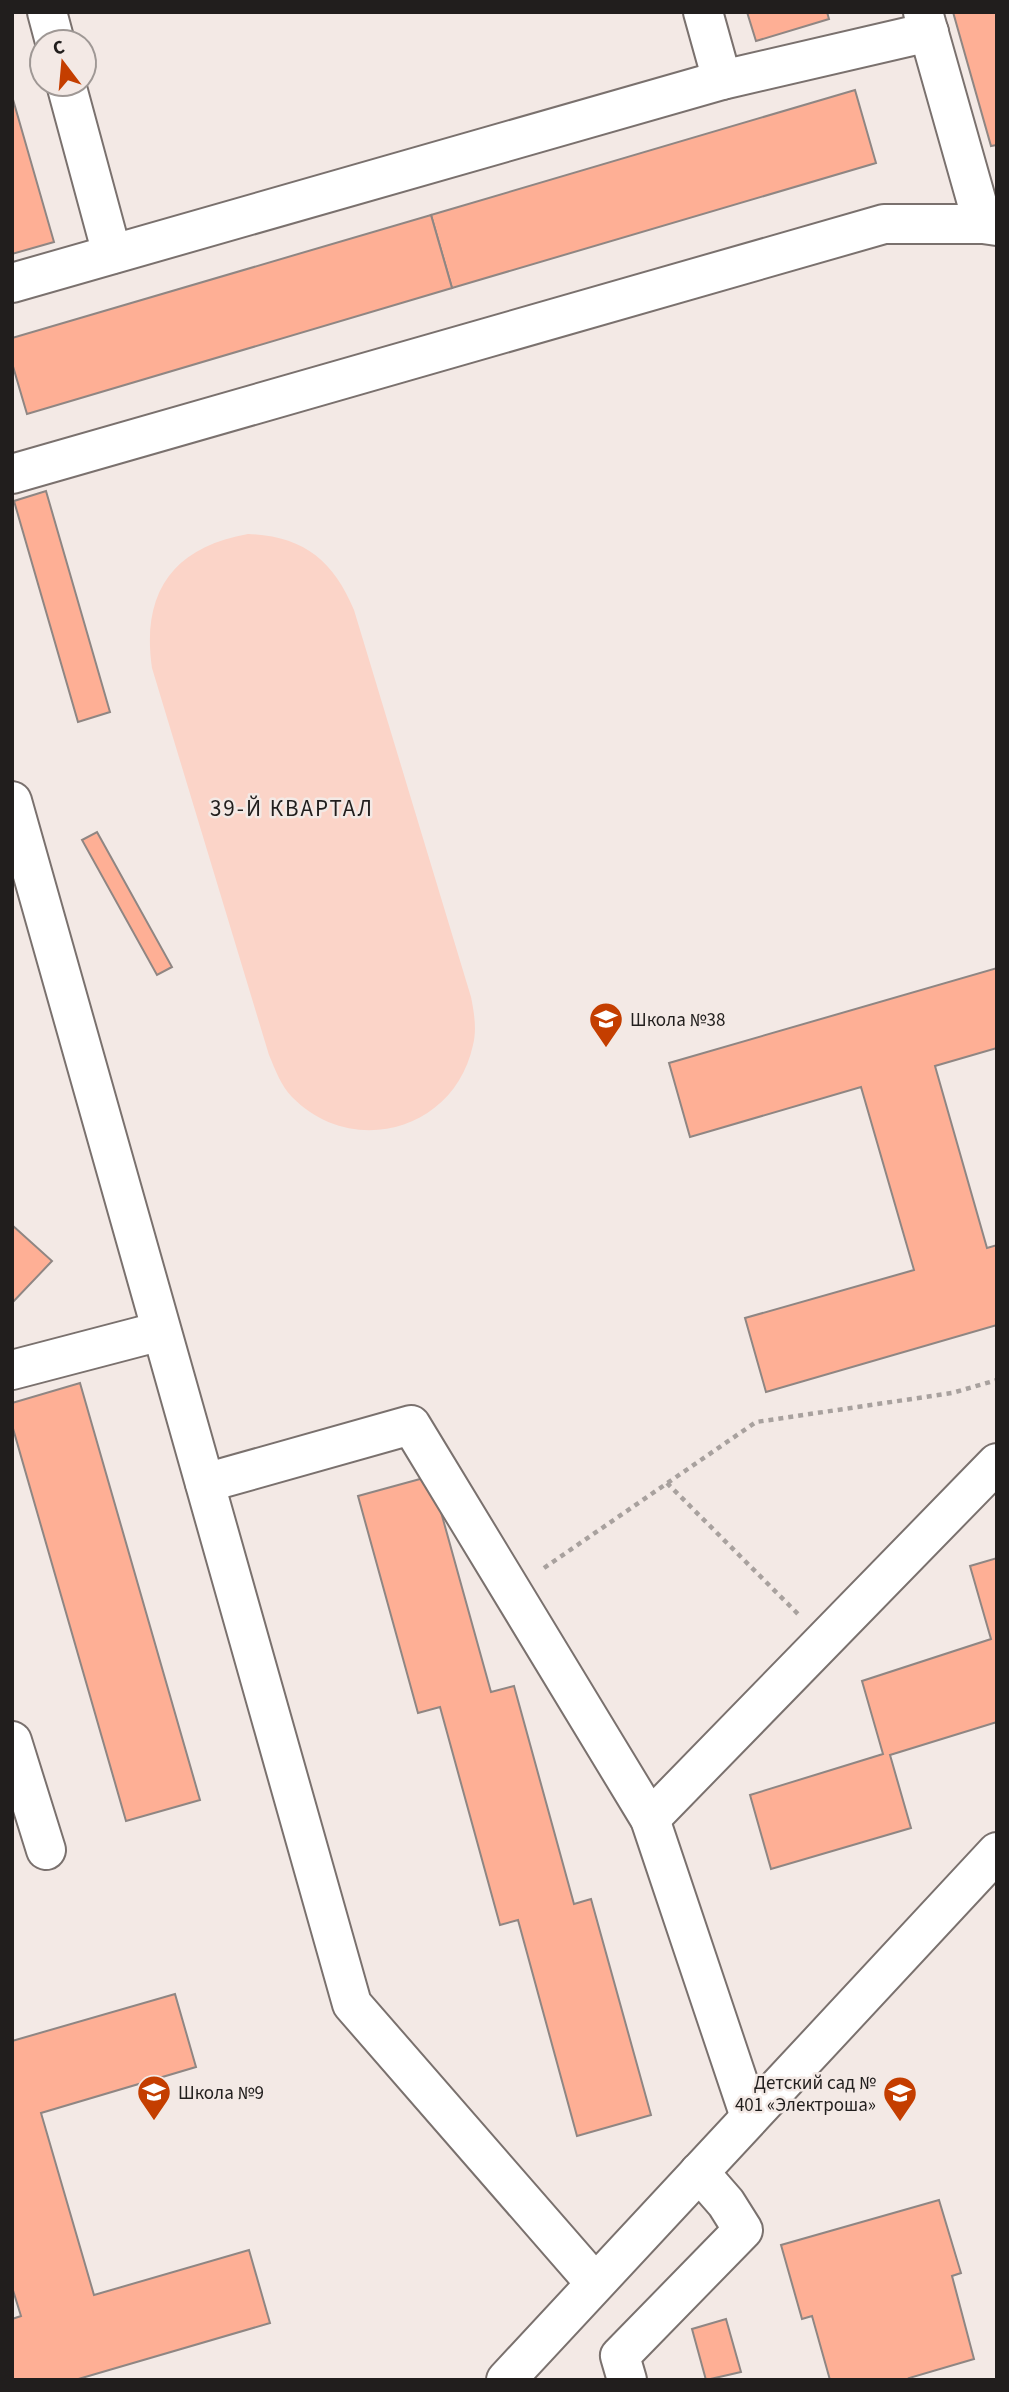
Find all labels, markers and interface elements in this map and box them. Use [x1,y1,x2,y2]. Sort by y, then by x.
north arrow [28,28,98,98]
text: С [50,34,68,63]
district label: 39-Й КВАРТАЛ [210,792,374,825]
school or university icon: Школа №38 [587,1000,625,1049]
place label: Школа №38 [630,1007,725,1034]
place label: Детский сад № 401 «Электроша» [735,2070,876,2119]
school or university icon: Школа №9 [135,2073,173,2122]
school or university icon: Детский сад № 401 «Электроша» [881,2074,919,2123]
place label: Школа №9 [178,2080,264,2107]

